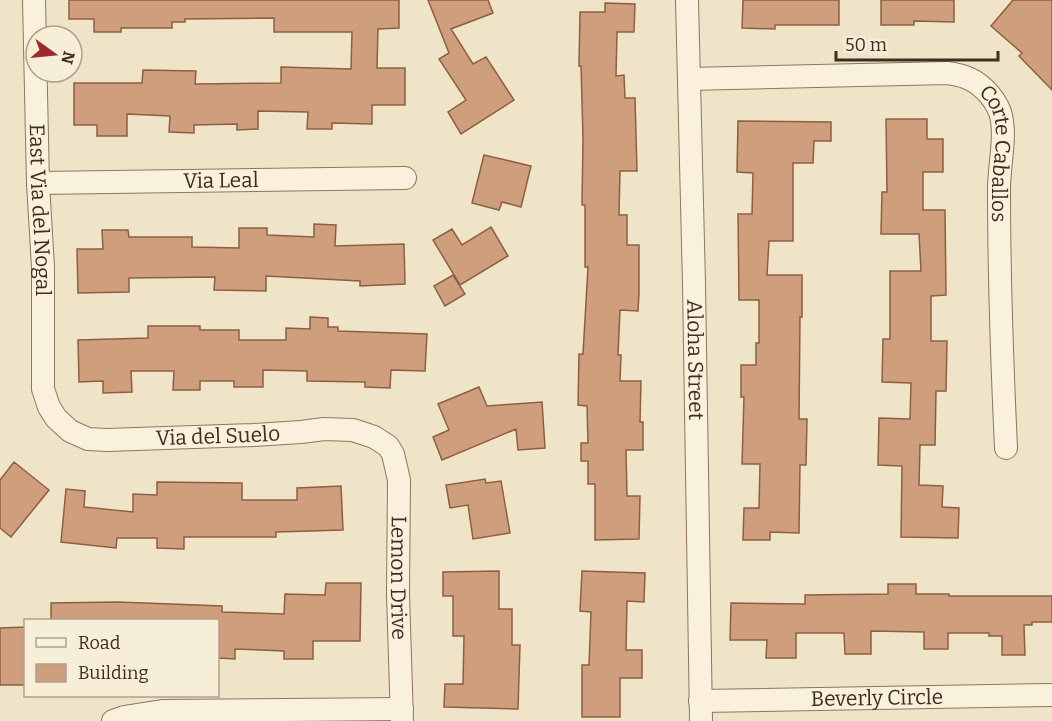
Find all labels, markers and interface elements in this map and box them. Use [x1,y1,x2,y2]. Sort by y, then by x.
north arrow [24,24,84,84]
scale bar [836,24,998,62]
text: 50 m [845,34,887,56]
text: N [57,49,79,66]
street label: Corte Caballos [974,79,1016,222]
street label: East Via del Nogal [24,123,56,296]
street label: Via Leal [183,167,259,194]
street label: Aloha Street [681,299,709,421]
street label: Via del Suelo [155,420,281,451]
street label: Lemon Drive [385,515,412,640]
legend [24,619,219,697]
text: Road [78,632,121,654]
text: Building [78,662,149,684]
street label: Beverly Circle [811,684,943,712]

